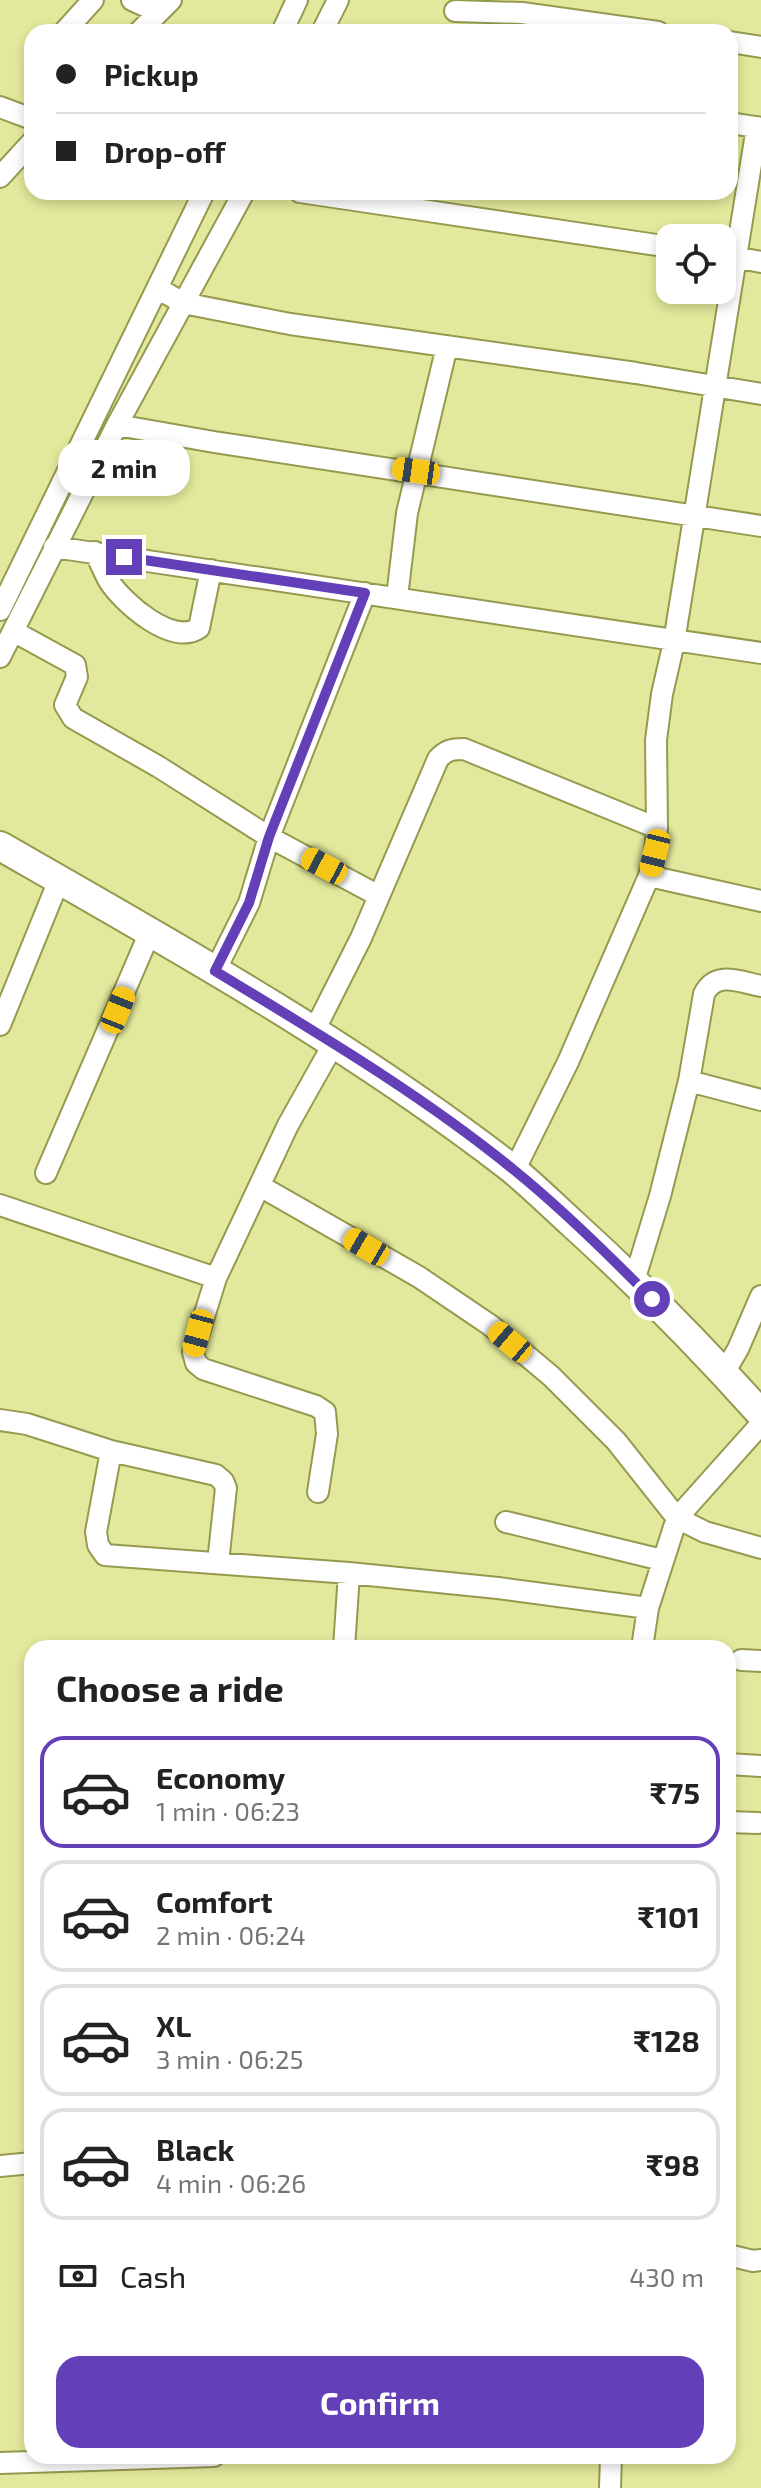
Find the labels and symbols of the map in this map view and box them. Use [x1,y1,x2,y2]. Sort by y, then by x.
callout: 2 min [58,441,190,497]
car [391,456,441,486]
route end [106,539,142,575]
car [638,827,672,879]
car [297,844,351,888]
car [98,983,138,1037]
car [339,1225,393,1269]
route start [634,1281,670,1317]
car [180,1307,216,1359]
car [484,1317,536,1367]

